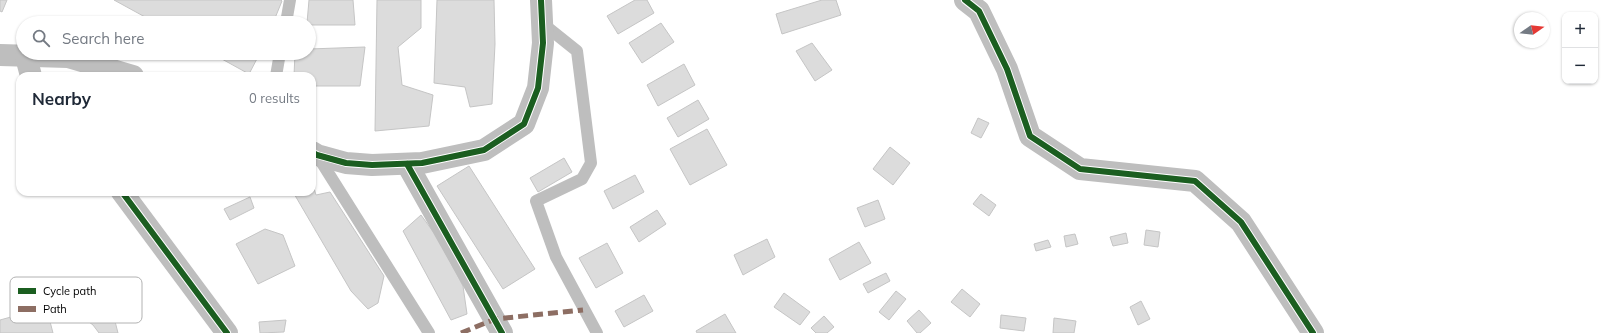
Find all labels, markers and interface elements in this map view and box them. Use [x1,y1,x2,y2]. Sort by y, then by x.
north arrow [1514,12,1550,48]
map controls [1562,12,1598,84]
button: + [1562,12,1598,48]
search box [16,16,316,60]
icon: search [30,27,52,49]
text: Search here [62,29,144,48]
button: − [1562,48,1598,84]
text: Nearby [32,88,91,109]
text: 0 results [249,90,300,106]
legend [10,277,142,323]
text: Cycle path [43,284,96,298]
text: Path [43,302,67,316]

